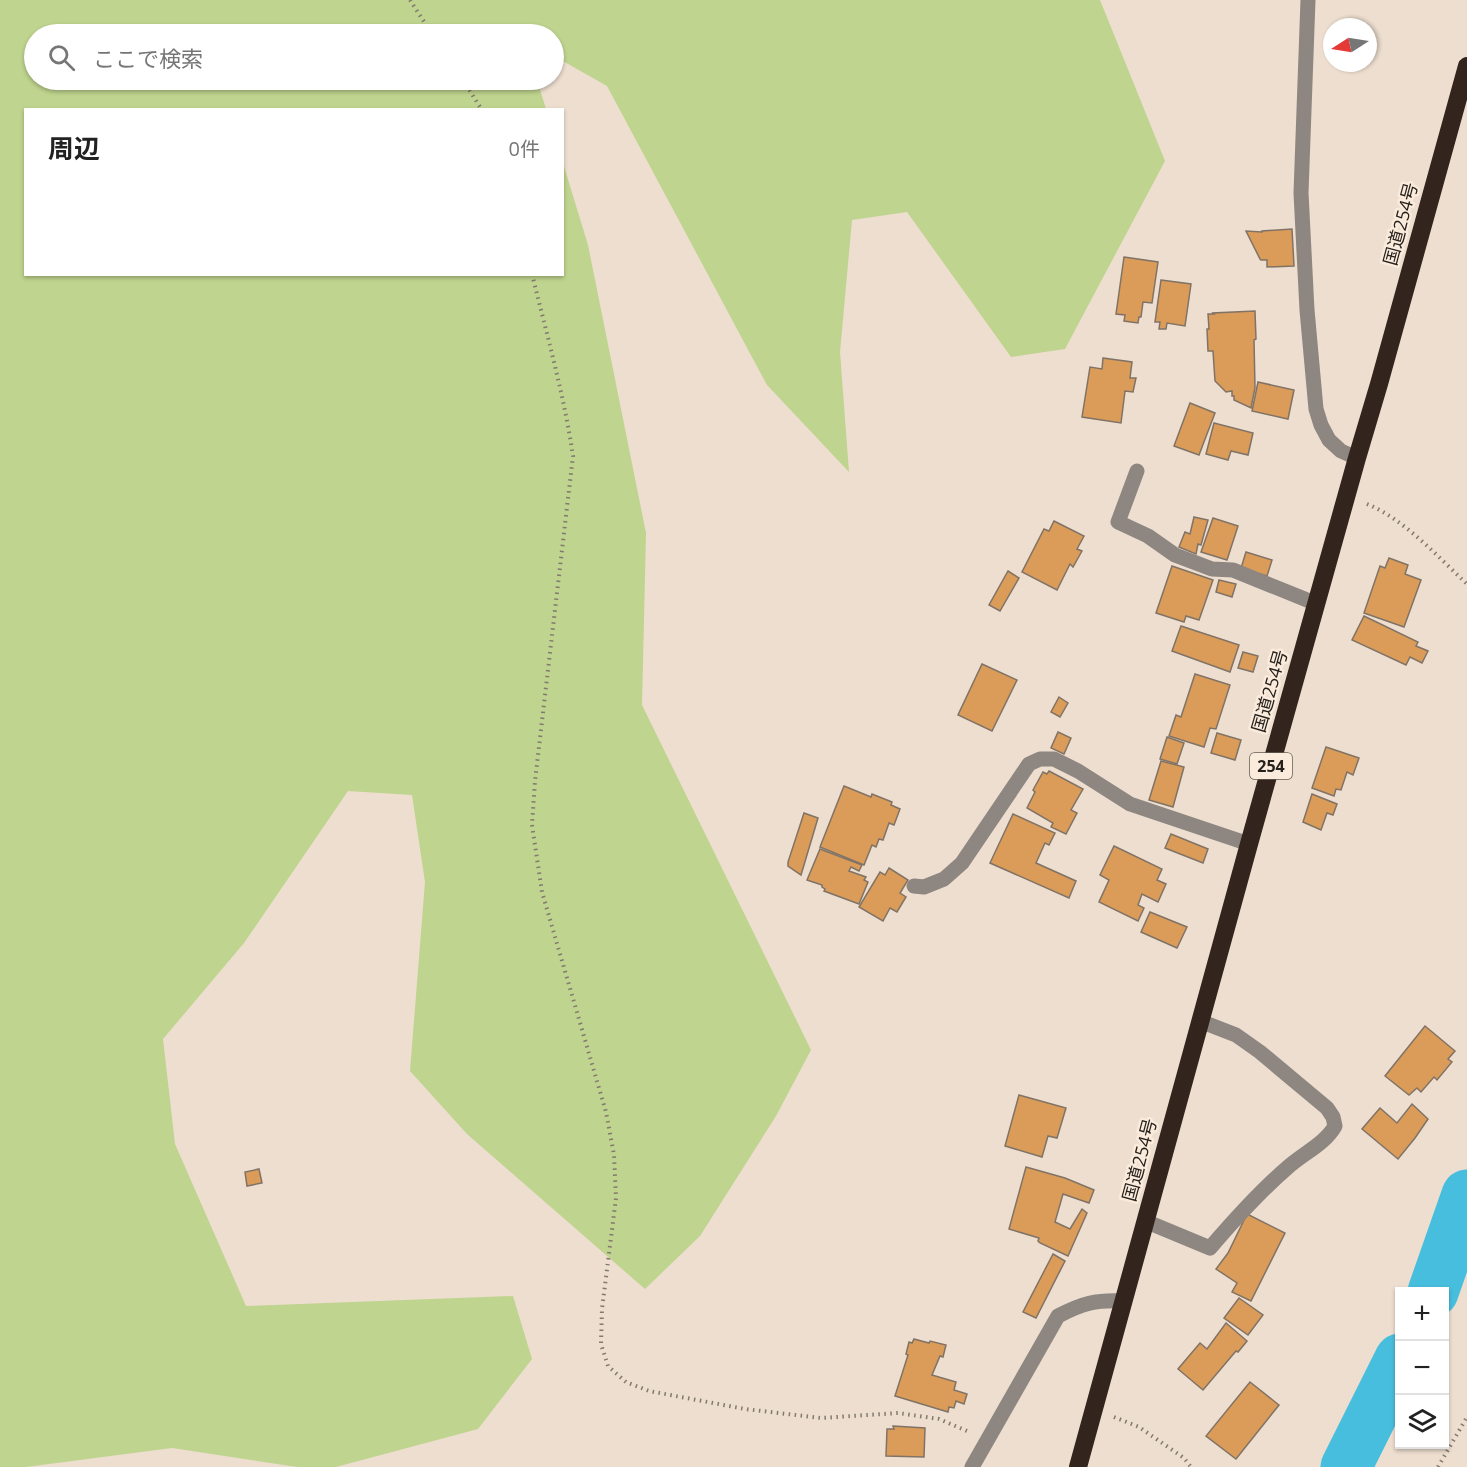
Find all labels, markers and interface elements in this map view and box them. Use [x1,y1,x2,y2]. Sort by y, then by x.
north arrow [1323,18,1377,72]
search box [24,24,564,90]
icon: search [45,41,78,74]
text: ここで検索 [93,43,203,73]
text: 周辺 [48,130,100,166]
text: 0件 [509,135,540,162]
street label: 国道254号 [1377,180,1423,268]
street label: 国道254号 [1246,647,1292,735]
road number: 254 [1250,753,1292,779]
street label: 国道254号 [1116,1116,1162,1204]
map controls [1395,1287,1449,1449]
button: + [1395,1287,1449,1341]
button: − [1395,1341,1449,1395]
button: layers [1395,1395,1449,1449]

